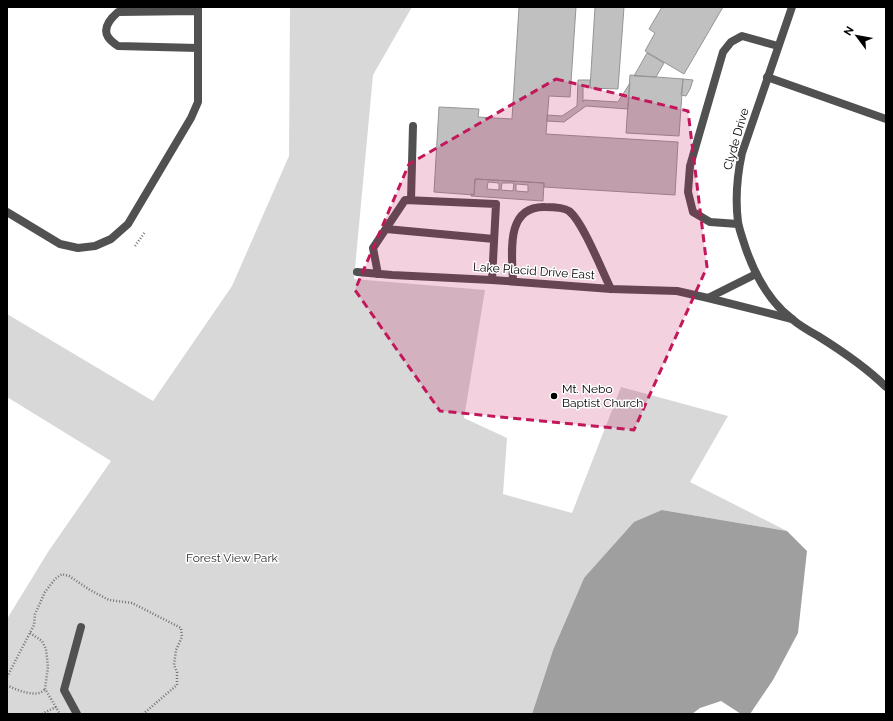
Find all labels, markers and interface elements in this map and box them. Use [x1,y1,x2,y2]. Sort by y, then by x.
north arrow [837,16,877,56]
text: N [841,24,857,38]
street label: Clyde Drive [720,106,752,172]
street label: Lake Placid Drive East [473,260,595,282]
place label: Mt. Nebo Baptist Church [562,382,643,410]
marker: Mt. Nebo Baptist Church [549,391,559,401]
park label: Forest View Park [186,551,279,565]

